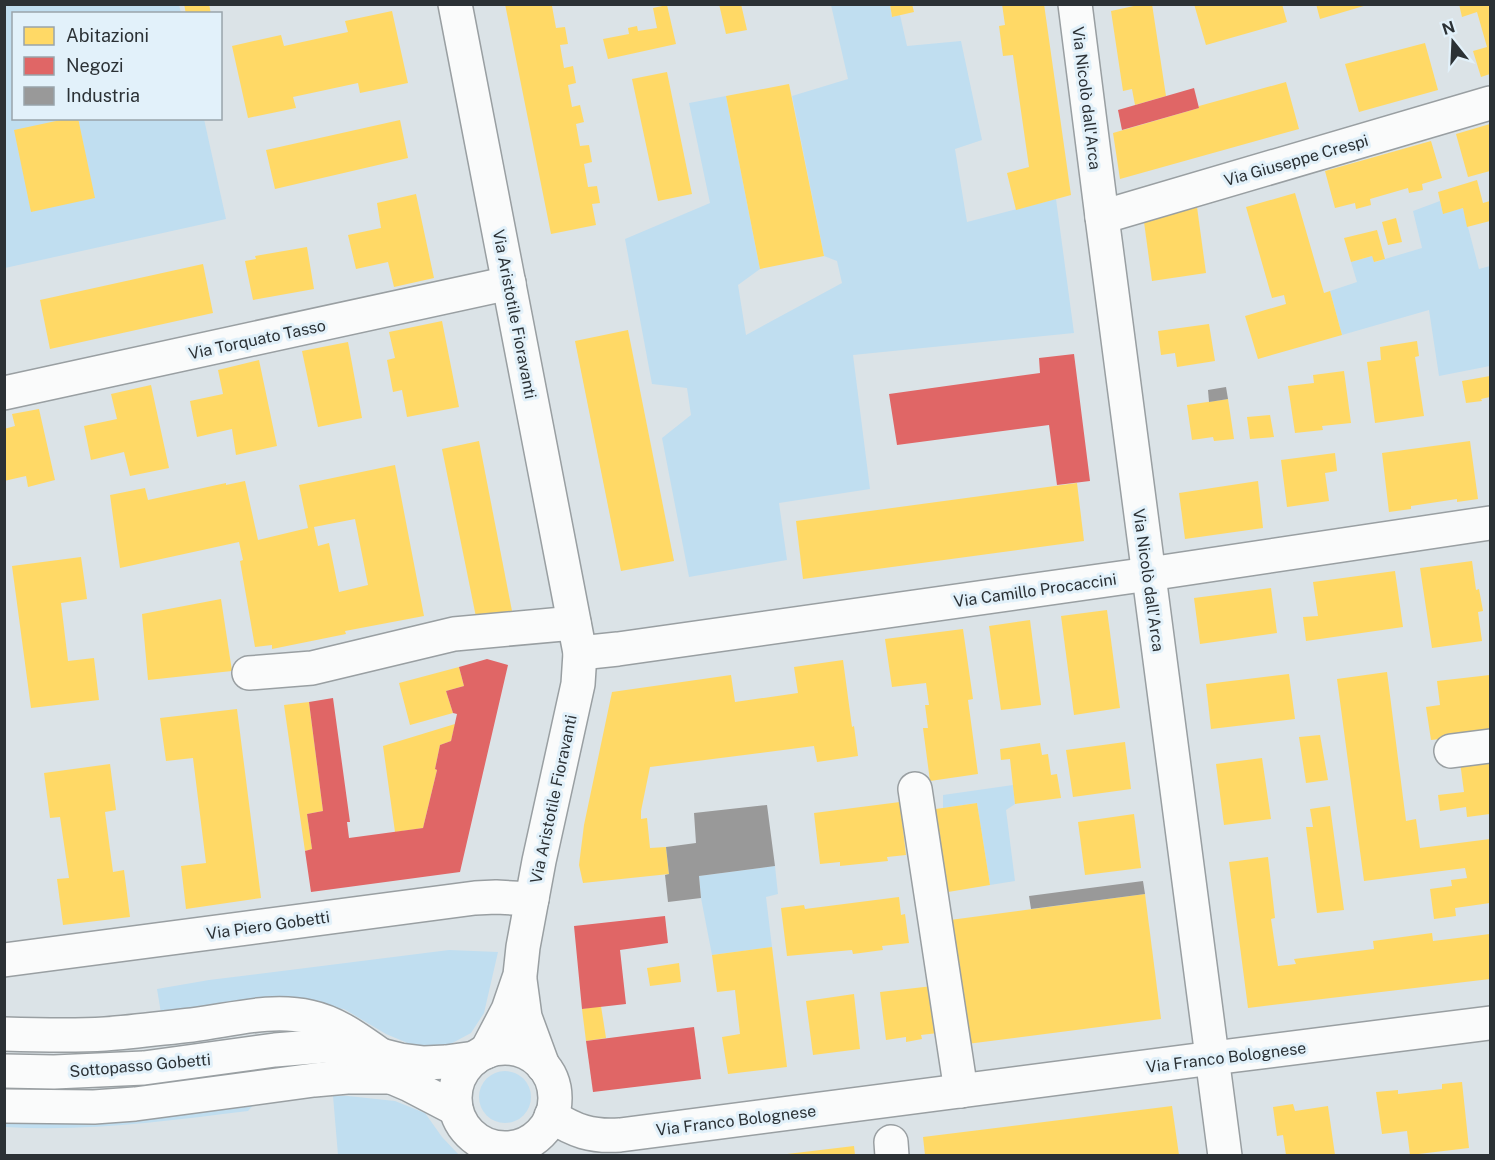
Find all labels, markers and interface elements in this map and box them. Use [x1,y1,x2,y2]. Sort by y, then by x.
legend [12,12,222,120]
north arrow [1423,12,1483,72]
text: N [1440,17,1457,39]
text: Abitazioni [66,25,149,46]
street label: Via Nicolò dall'Arca [1068,25,1105,171]
text: Negozi [66,55,124,76]
text: Industria [66,85,140,106]
street label: Via Giuseppe Crespi [1222,131,1370,190]
street label: Via Aristotile Fioravanti [489,228,540,400]
street label: Via Torquato Tasso [187,316,327,363]
street label: Via Nicolò dall'Arca [1129,507,1168,653]
street label: Via Camillo Procaccini [952,570,1118,611]
street label: Via Aristotile Fioravanti [526,713,581,885]
street label: Via Piero Gobetti [205,907,331,944]
street label: Via Franco Bolognese [1145,1038,1307,1077]
street label: Sottopasso Gobetti [69,1050,211,1081]
street label: Via Franco Bolognese [655,1101,817,1140]

